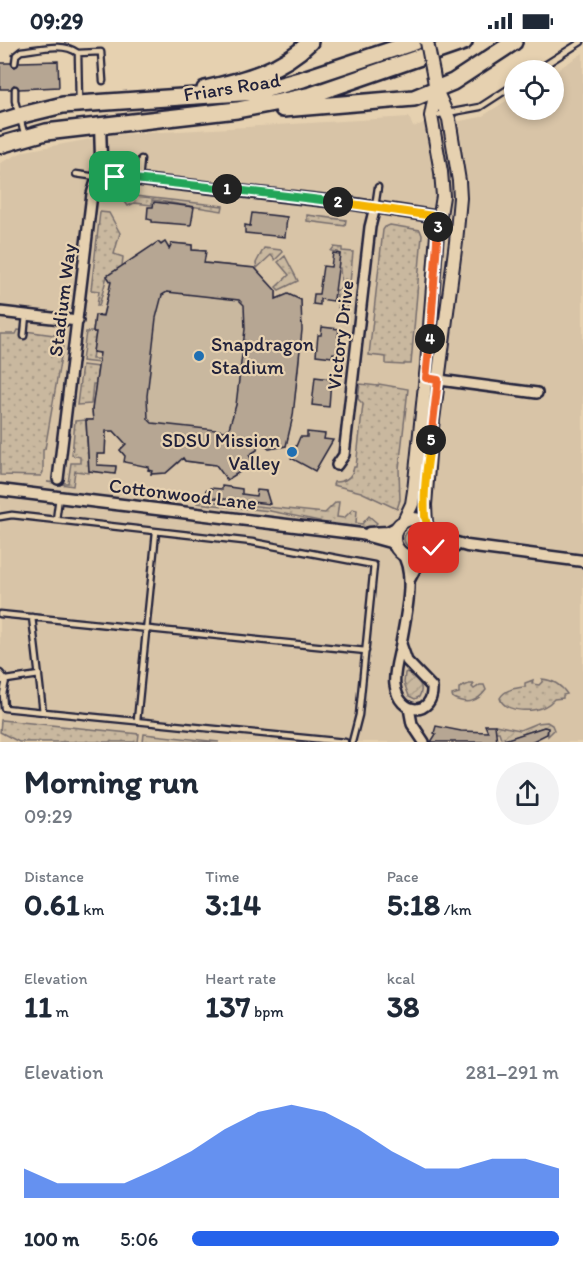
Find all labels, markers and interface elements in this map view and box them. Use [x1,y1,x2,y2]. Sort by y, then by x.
text: 09:29 [30,8,84,35]
map controls [504,60,564,120]
button: locate [504,60,564,120]
street label: Friars Road [182,68,282,106]
pin [89,151,140,202]
icon: arrive [98,160,131,193]
pin: 1 [212,174,242,204]
text: 1 [223,179,231,198]
pin: 2 [323,187,353,217]
text: 2 [334,192,342,211]
pin: 3 [423,212,453,242]
text: 3 [434,217,442,236]
street label: Stadium Way [43,242,81,358]
street label: Victory Drive [321,279,359,391]
pin: 4 [415,324,445,354]
text: 4 [425,329,435,348]
place label: Snapdragon Stadium [211,332,314,379]
marker: Snapdragon Stadium [192,349,206,363]
pin: 5 [416,425,446,455]
place label: SDSU Mission Valley [162,428,281,475]
text: 5 [427,430,435,449]
marker: SDSU Mission Valley [285,445,299,459]
street label: Cottonwood Lane [108,473,258,515]
pin [408,522,459,573]
icon: check [417,531,450,564]
text: Morning run [24,762,199,801]
button: share [496,762,559,825]
text: 09:29 [24,804,73,828]
text: Distance [24,867,84,886]
text: Time [205,867,239,886]
text: Pace [387,867,419,886]
text: 0.61 [24,886,80,923]
text: 3:14 [205,886,261,923]
text: 5:18 [387,886,440,923]
text: km [80,900,104,919]
text: /km [440,900,472,919]
text: Elevation [24,969,88,988]
text: Heart rate [205,969,276,988]
text: kcal [387,969,415,988]
text: 11 [24,988,52,1025]
text: 137 [205,988,250,1025]
text: 38 [387,988,419,1025]
text: m [52,1002,69,1021]
text: bpm [250,1002,284,1021]
text: Elevation [24,1060,103,1084]
text: 281–291 m [466,1060,559,1084]
text: 100 m [24,1227,79,1251]
text: 5:06 [120,1227,158,1251]

